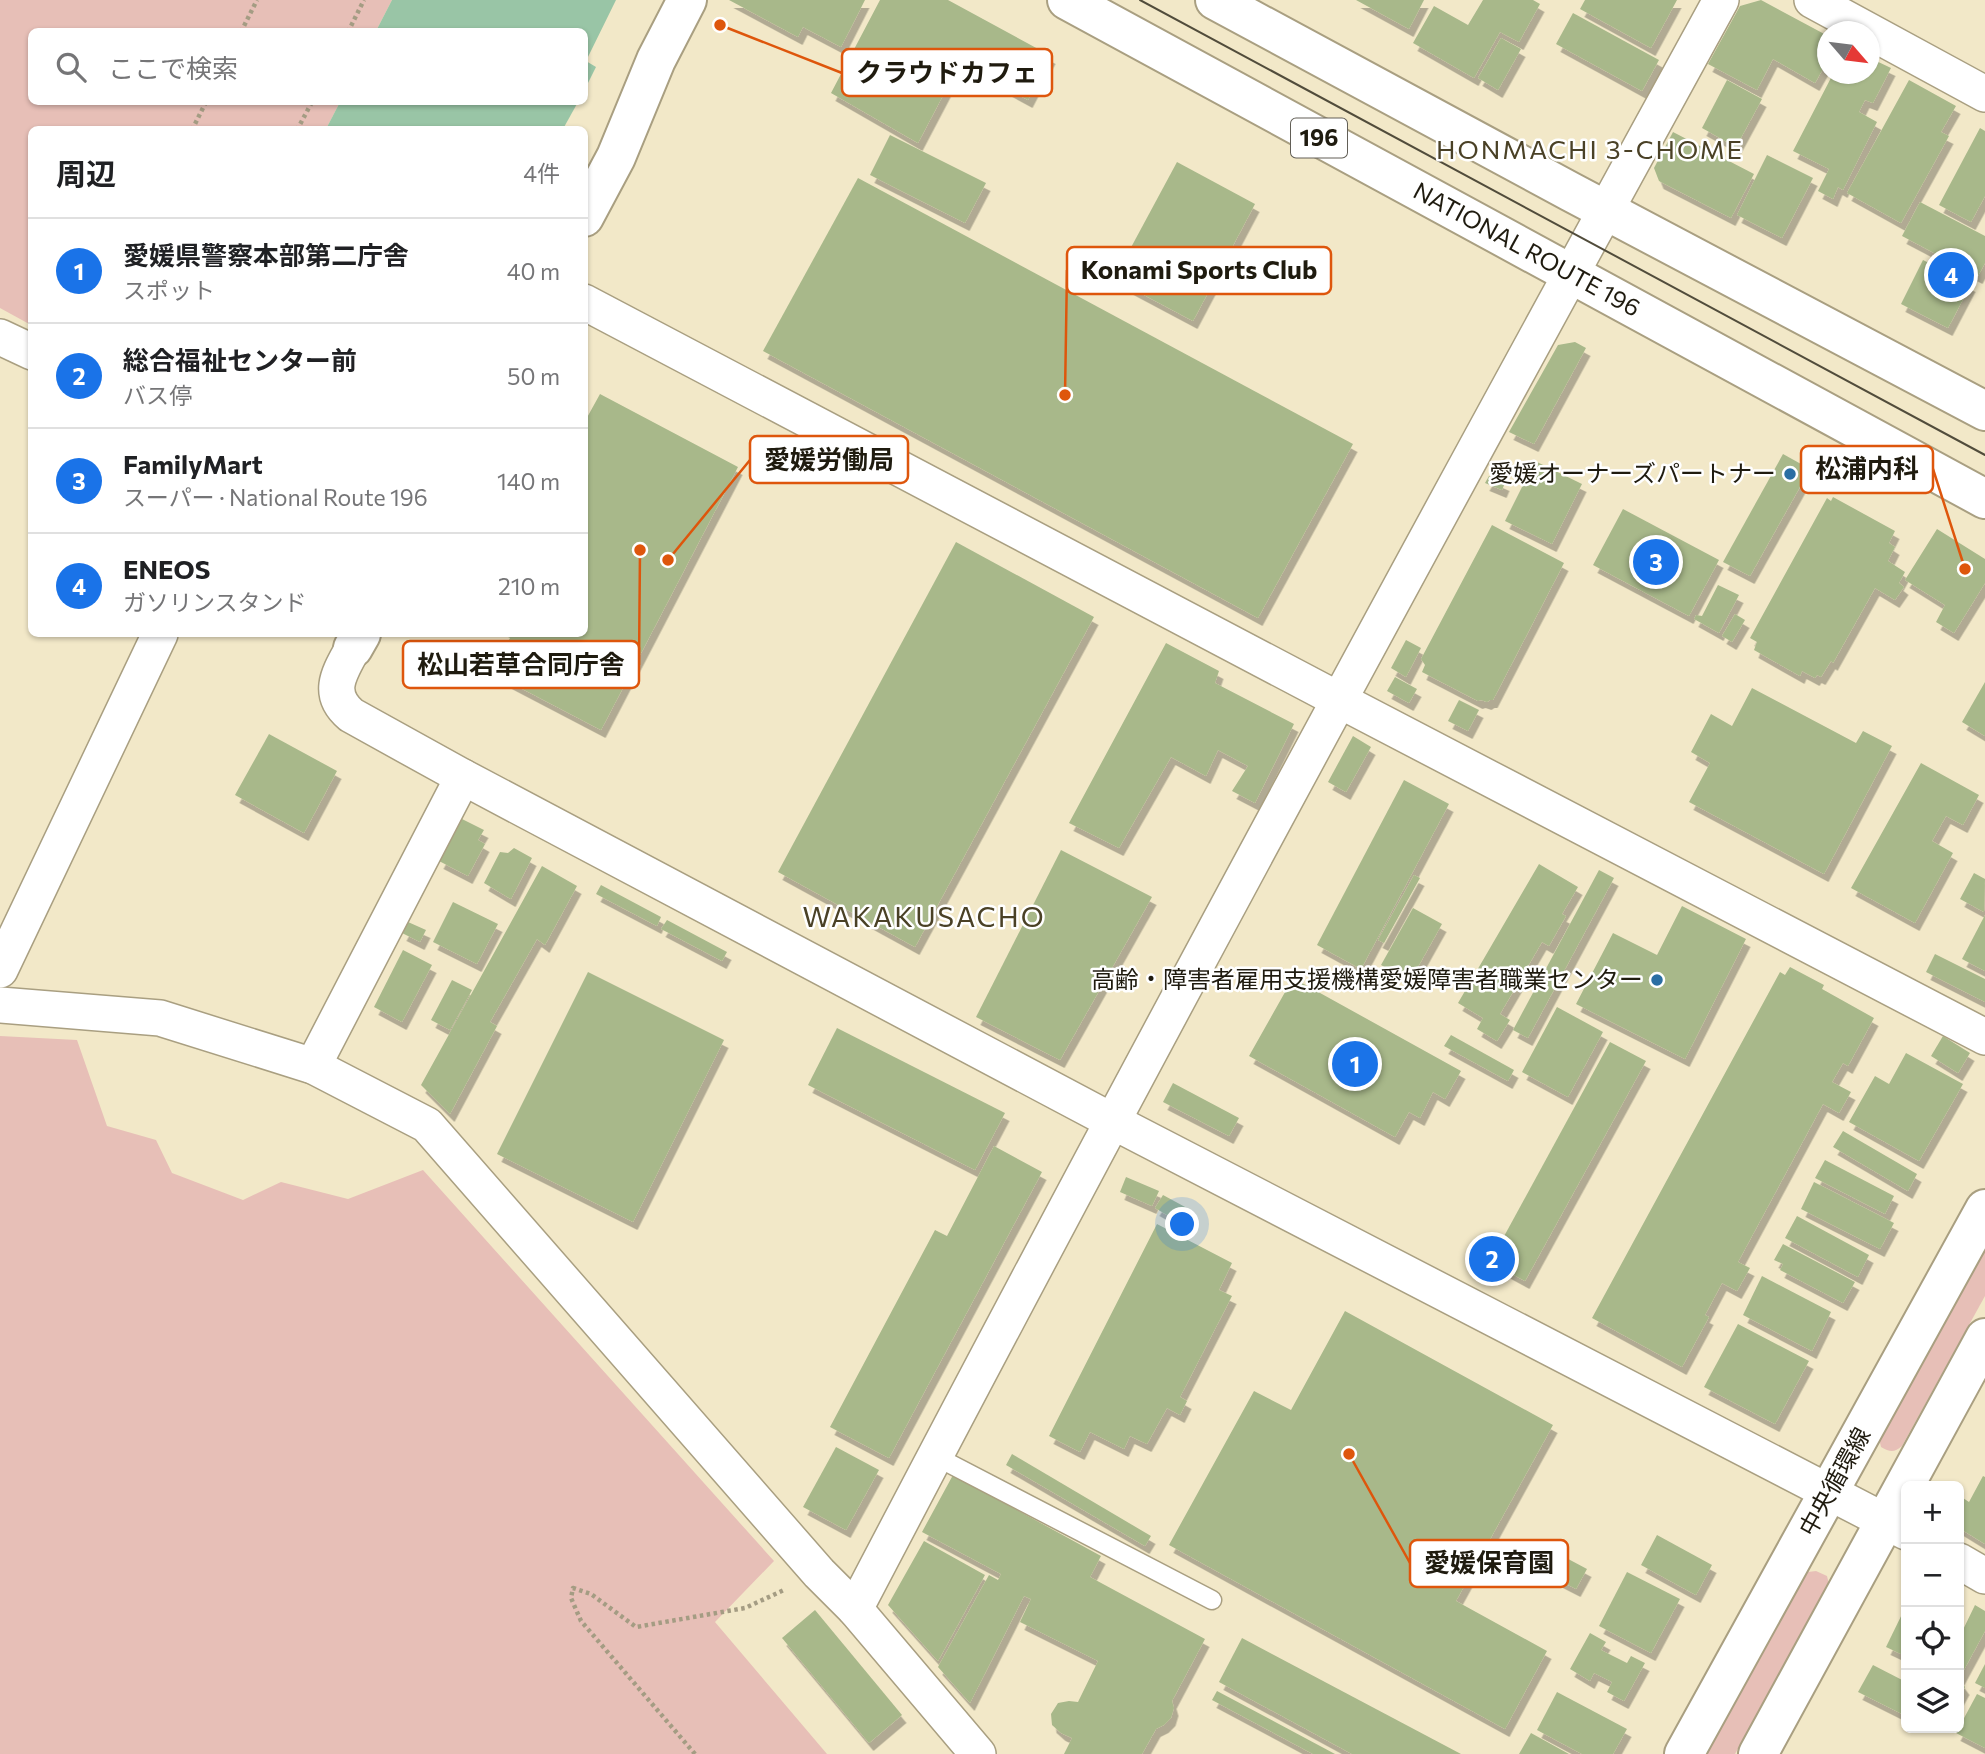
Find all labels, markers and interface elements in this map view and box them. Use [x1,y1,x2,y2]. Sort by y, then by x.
north arrow [1817,21,1880,84]
search box [28,28,588,105]
icon: search [52,48,90,86]
callout: クラウドカフェ [842,49,1052,96]
text: ここで検索 [108,52,238,83]
text: クラウドカフェ [856,56,1038,87]
road number: 196 [1291,119,1347,158]
district label: HONMACHI 3-CHOME [1436,133,1744,164]
text: 周辺 [56,154,116,191]
text: 4件 [523,159,560,187]
street label: NATIONAL ROUTE 196 [1409,175,1646,322]
text: 愛媛県警察本部第二庁舎 [123,239,409,270]
callout: Konami Sports Club [1067,247,1331,294]
pin: 4 [1928,249,1974,301]
text: Konami Sports Club [1081,253,1317,284]
text: 1 [74,257,84,285]
text: 40 m [507,257,560,285]
text: スポット [123,276,215,304]
text: 総合福祉センター前 [123,344,357,375]
text: 2 [72,362,86,390]
text: 50 m [507,362,560,390]
text: バス停 [123,381,192,409]
callout: 愛媛労働局 [750,436,908,483]
text: 愛媛労働局 [764,443,894,474]
callout: 松浦内科 [1801,446,1933,493]
text: FamilyMart [123,448,263,479]
text: 松浦内科 [1815,452,1919,483]
place label: 愛媛オーナーズパートナー [1489,458,1776,487]
marker: 愛媛オーナーズパートナー [1782,466,1798,482]
text: 3 [72,467,86,495]
text: 140 m [497,467,560,495]
text: スーパー · National Route 196 [123,483,428,511]
pin: 3 [1633,536,1679,588]
text: ENEOS [123,553,210,584]
text: 4 [72,572,86,600]
text: 210 m [498,572,560,600]
text: ガソリンスタンド [123,588,307,616]
callout: 松山若草合同庁舎 [403,641,639,688]
text: 松山若草合同庁舎 [417,648,625,679]
district label: WAKAKUSACHO [802,899,1046,933]
place label: 高齢・障害者雇用支援機構愛媛障害者職業センター [1091,964,1643,993]
marker: 高齢・障害者雇用支援機構愛媛障害者職業センター [1649,972,1665,988]
pin: 1 [1332,1038,1378,1090]
your location [1165,1207,1199,1241]
pin: 2 [1469,1233,1515,1285]
street label: 中央循環線 [1792,1422,1875,1541]
map controls [1901,1481,1964,1733]
button: + [1901,1481,1964,1544]
callout: 愛媛保育園 [1410,1540,1568,1587]
button: − [1901,1544,1964,1607]
text: 愛媛保育園 [1424,1546,1554,1577]
button: locate [1901,1607,1964,1670]
button: layers [1901,1670,1964,1733]

